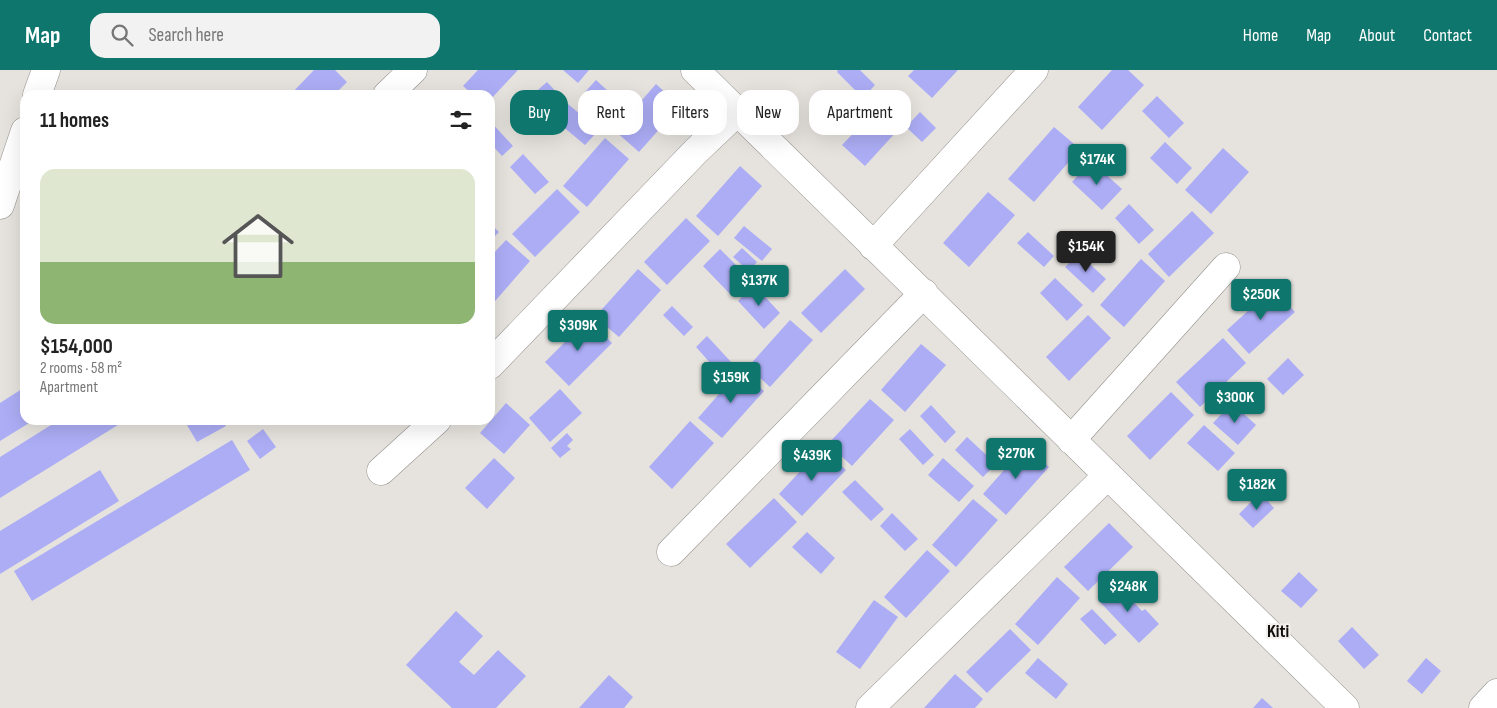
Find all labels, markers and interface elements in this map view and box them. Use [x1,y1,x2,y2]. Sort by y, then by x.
search box [90,13,440,58]
text: Map [25,21,60,50]
icon: search [108,21,136,49]
text: Search here [148,24,224,47]
text: Home [1243,25,1278,46]
text: Map [1306,25,1331,46]
text: About [1359,25,1395,46]
text: Contact [1423,25,1472,46]
chip: Buy [510,90,568,135]
chip: Rent [578,90,643,135]
chip: Filters [653,90,727,135]
chip: New [737,90,799,135]
chip: Apartment [809,90,911,135]
icon: filters [447,106,475,134]
text: 11 homes [40,108,109,133]
pin: $174K [1062,144,1132,186]
text: $174K [1079,150,1115,169]
icon: home [213,201,303,291]
pin: $154K [1051,230,1121,273]
text: $154K [1068,237,1104,256]
pin: $137K [724,264,794,307]
text: $137K [741,271,777,290]
pin: $250K [1226,278,1296,321]
text: $250K [1242,285,1280,304]
pin: $309K [543,310,613,352]
text: $309K [559,316,597,335]
text: $154,000 [40,334,113,359]
text: 2 rooms · 58 m² [40,359,122,378]
pin: $159K [696,362,766,404]
text: $159K [713,368,750,387]
text: Apartment [40,378,98,397]
pin: $300K [1200,382,1270,424]
text: $300K [1216,388,1254,407]
pin: $270K [981,438,1051,480]
pin: $439K [777,440,847,482]
text: $270K [997,444,1035,463]
text: $439K [793,446,831,465]
pin: $182K [1222,468,1292,511]
text: $182K [1238,475,1276,494]
pin: $248K [1093,570,1163,613]
text: $248K [1109,577,1147,596]
district label: Kiti [1267,621,1289,642]

